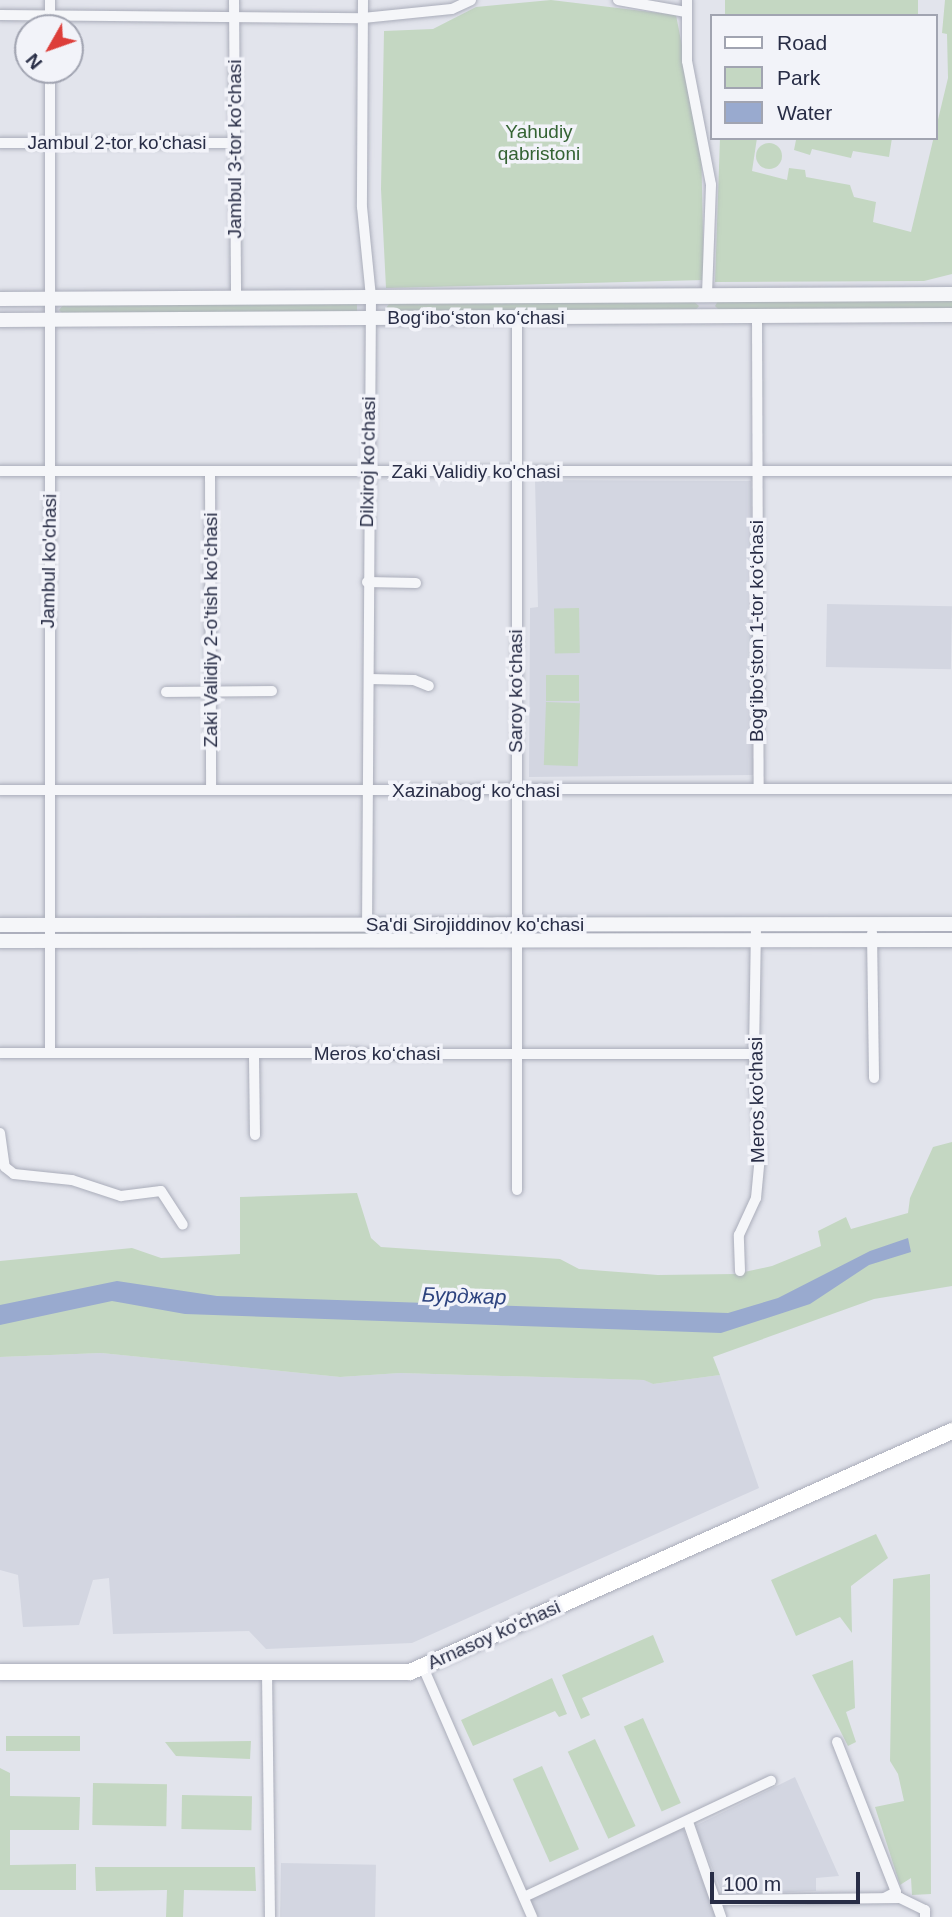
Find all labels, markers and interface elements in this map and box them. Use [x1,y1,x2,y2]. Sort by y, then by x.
north arrow [14,14,84,84]
legend [710,14,938,140]
text: Road [777,31,827,54]
text: N [22,50,47,74]
street label: Jambul 3-tor ko'chasi [224,60,246,238]
text: Park [777,66,820,89]
text: Water [777,101,832,124]
park label: Yahudiy qabristoni [498,121,580,165]
street label: Jambul 2-tor ko'chasi [28,132,206,154]
street label: Bogʻiboʻston koʻchasi [387,307,565,329]
street label: Dilxiroj ko‘chasi [355,396,381,528]
street label: Zaki Validiy ko'chasi [391,461,561,483]
street label: Jambul ko'chasi [36,494,62,628]
street label: Zaki Validiy 2-o'tish ko'chasi [200,513,222,747]
street label: Bogʻiboʻston 1-tor koʻchasi [746,520,768,742]
street label: Saroy ko‘chasi [505,629,527,753]
street label: Xazinabog‘ ko‘chasi [392,780,560,802]
street label: Sa'di Sirojiddinov ko'chasi [366,914,584,936]
street label: Meros ko'chasi [745,1037,769,1163]
street label: Meros ko‘chasi [314,1043,440,1065]
water label: Бурджар [421,1282,507,1310]
street label: Arnasoy ko'chasi [424,1595,564,1675]
scale bar [714,1857,864,1901]
text: 100 m [723,1872,781,1895]

